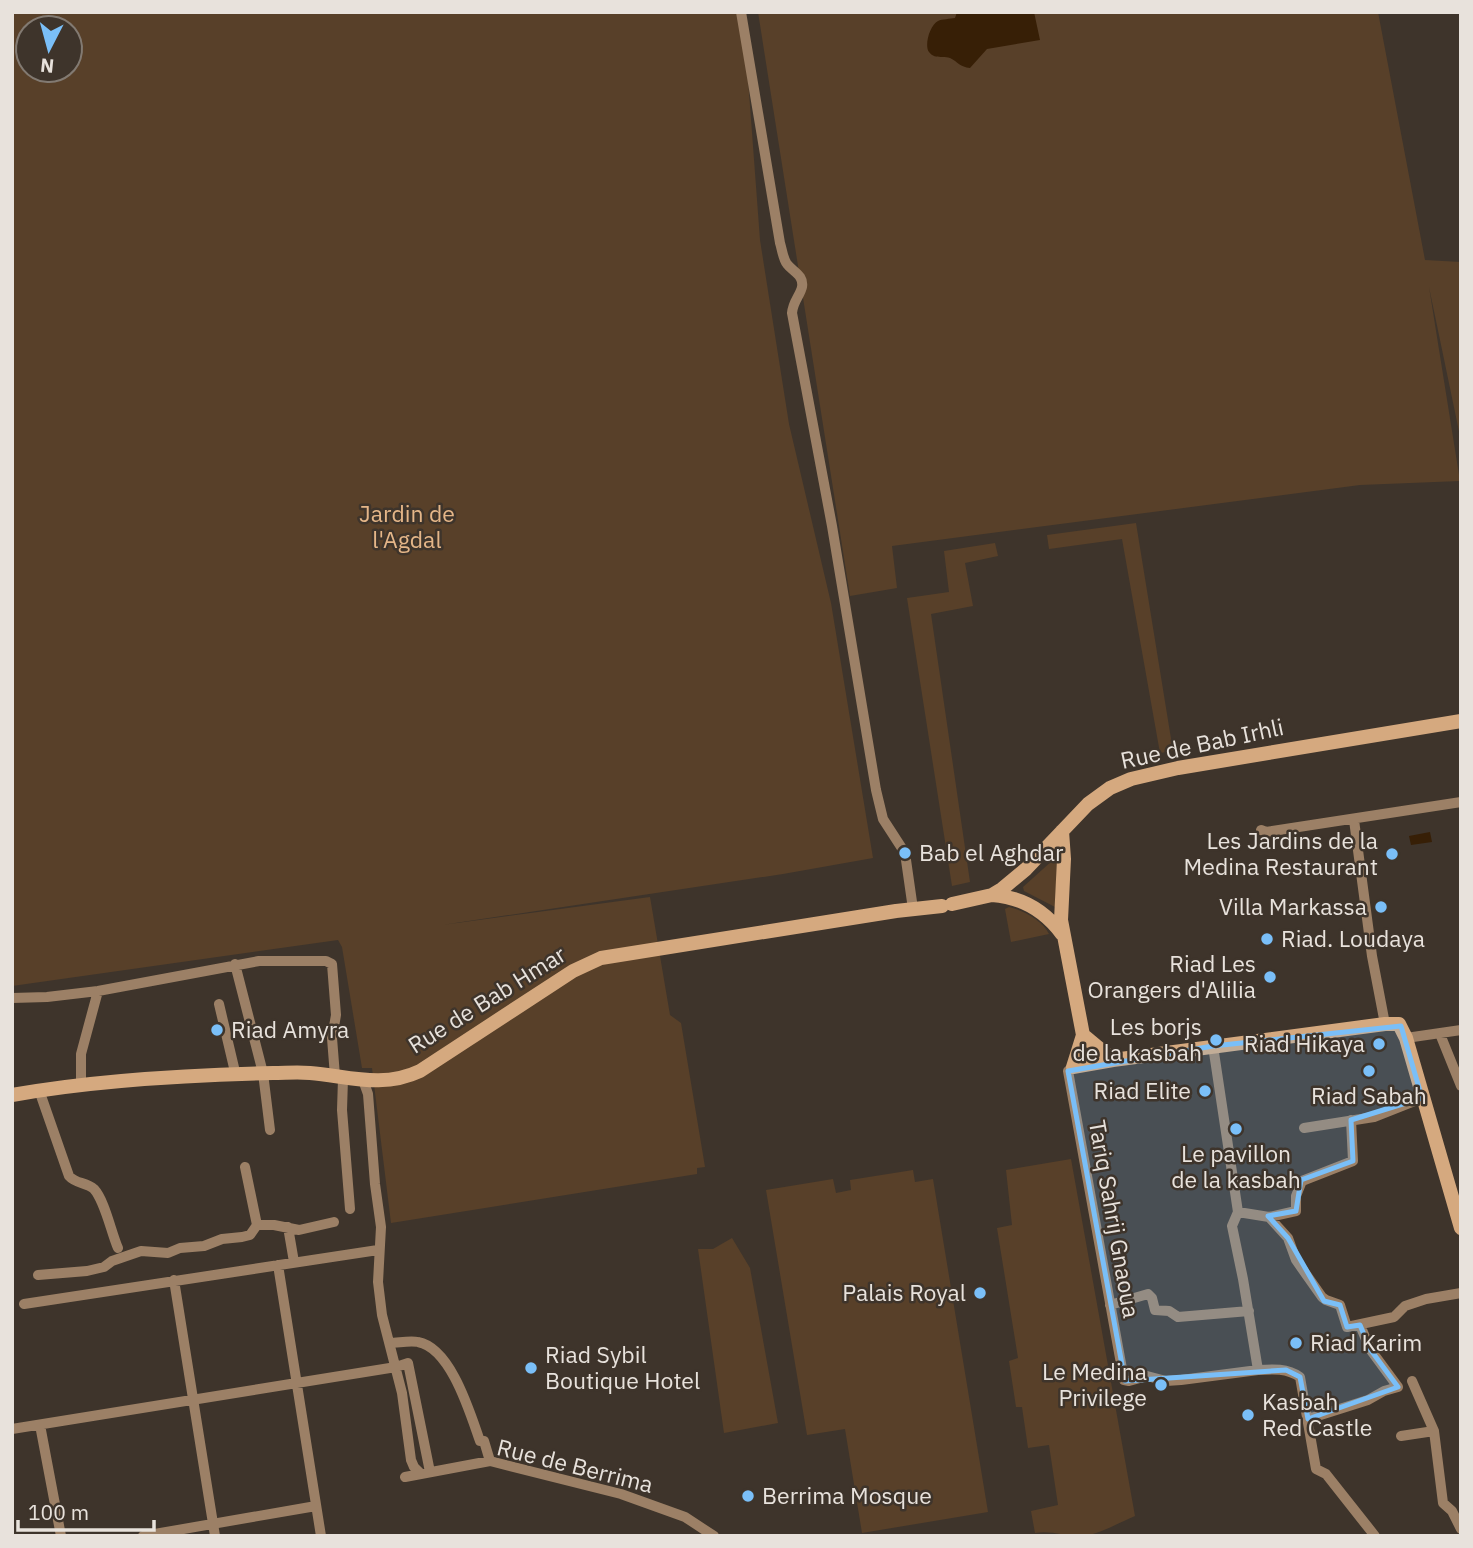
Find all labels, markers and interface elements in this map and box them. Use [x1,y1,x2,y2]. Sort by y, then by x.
north arrow [14,14,84,84]
text: N [39,53,55,79]
park label: Jardin de l'Agdal [359,498,455,554]
street label: Rue de Bab Irhli [1117,711,1286,775]
place label: Les Jardins de la Medina Restaurant [1184,825,1378,881]
place label: Bab el Aghdar [919,837,1064,867]
marker: Bab el Aghdar [897,845,913,861]
marker: Les Jardins de la Medina Restaurant [1384,846,1400,862]
place label: Villa Markassa [1219,891,1367,921]
marker: Villa Markassa [1373,899,1389,915]
place label: Riad. Loudaya [1281,923,1425,953]
marker: Riad. Loudaya [1259,931,1275,947]
street label: Rue de Bab Hmar [402,938,571,1060]
place label: Riad Les Orangers d'Alilia [1088,948,1256,1004]
marker: Riad Les Orangers d'Alilia [1262,969,1278,985]
place label: Les borjs de la kasbah [1072,1011,1202,1067]
place label: Riad Amyra [231,1014,349,1044]
marker: Riad Amyra [209,1022,225,1038]
place label: Riad Hikaya [1244,1028,1365,1058]
marker: Les borjs de la kasbah [1208,1032,1224,1048]
marker: Riad Hikaya [1371,1036,1387,1052]
marker: Riad Sabah [1361,1063,1377,1079]
place label: Riad Elite [1093,1075,1191,1105]
place label: Riad Sabah [1311,1080,1427,1110]
marker: Riad Elite [1197,1083,1213,1099]
street label: Tariq Sahrij Gnaoua [1083,1118,1147,1320]
marker: Le pavillon de la kasbah [1228,1121,1244,1137]
place label: Le pavillon de la kasbah [1171,1138,1301,1194]
place label: Palais Royal [842,1277,966,1307]
marker: Palais Royal [972,1285,988,1301]
place label: Riad Karim [1310,1327,1422,1357]
marker: Riad Karim [1288,1335,1304,1351]
place label: Riad Sybil Boutique Hotel [545,1339,700,1395]
place label: Le Medina Privilege [1042,1356,1147,1412]
marker: Riad Sybil Boutique Hotel [523,1360,539,1376]
marker: Le Medina Privilege [1153,1377,1169,1393]
place label: Kasbah Red Castle [1262,1386,1372,1442]
marker: Kasbah Red Castle [1240,1407,1256,1423]
street label: Rue de Berrima [494,1431,656,1499]
place label: Berrima Mosque [762,1480,932,1510]
scale bar [18,1488,154,1532]
marker: Berrima Mosque [740,1488,756,1504]
text: 100 m [28,1498,89,1526]

